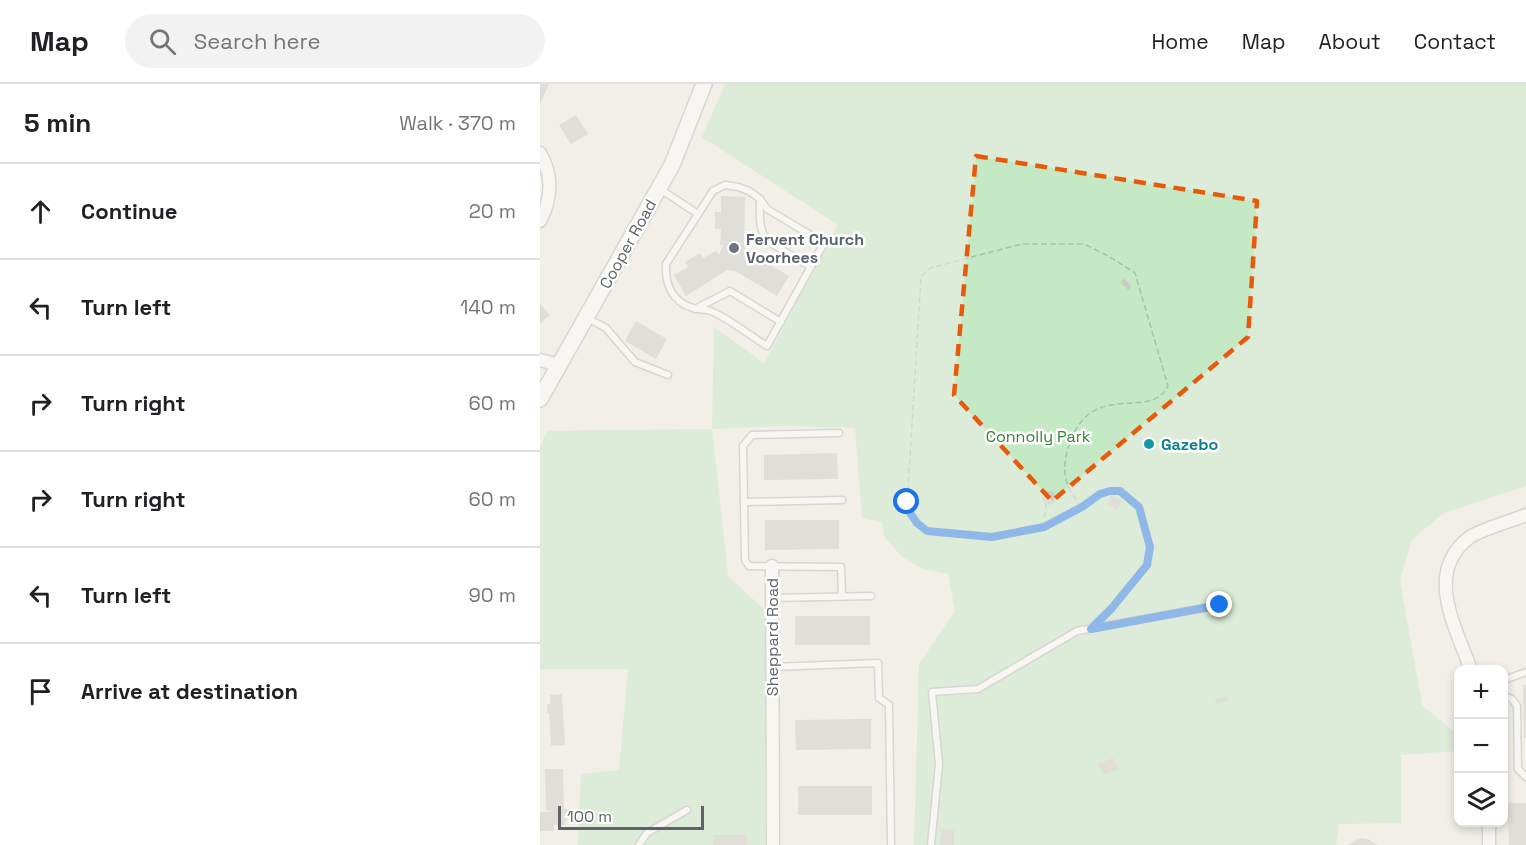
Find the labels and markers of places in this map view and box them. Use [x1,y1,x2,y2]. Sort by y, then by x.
place label: Fervent Church Voorhees [746,229,864,268]
marker: Fervent Church Voorhees [727,241,741,255]
place label: Gazebo [1161,434,1218,455]
marker: Gazebo [1142,437,1156,451]

